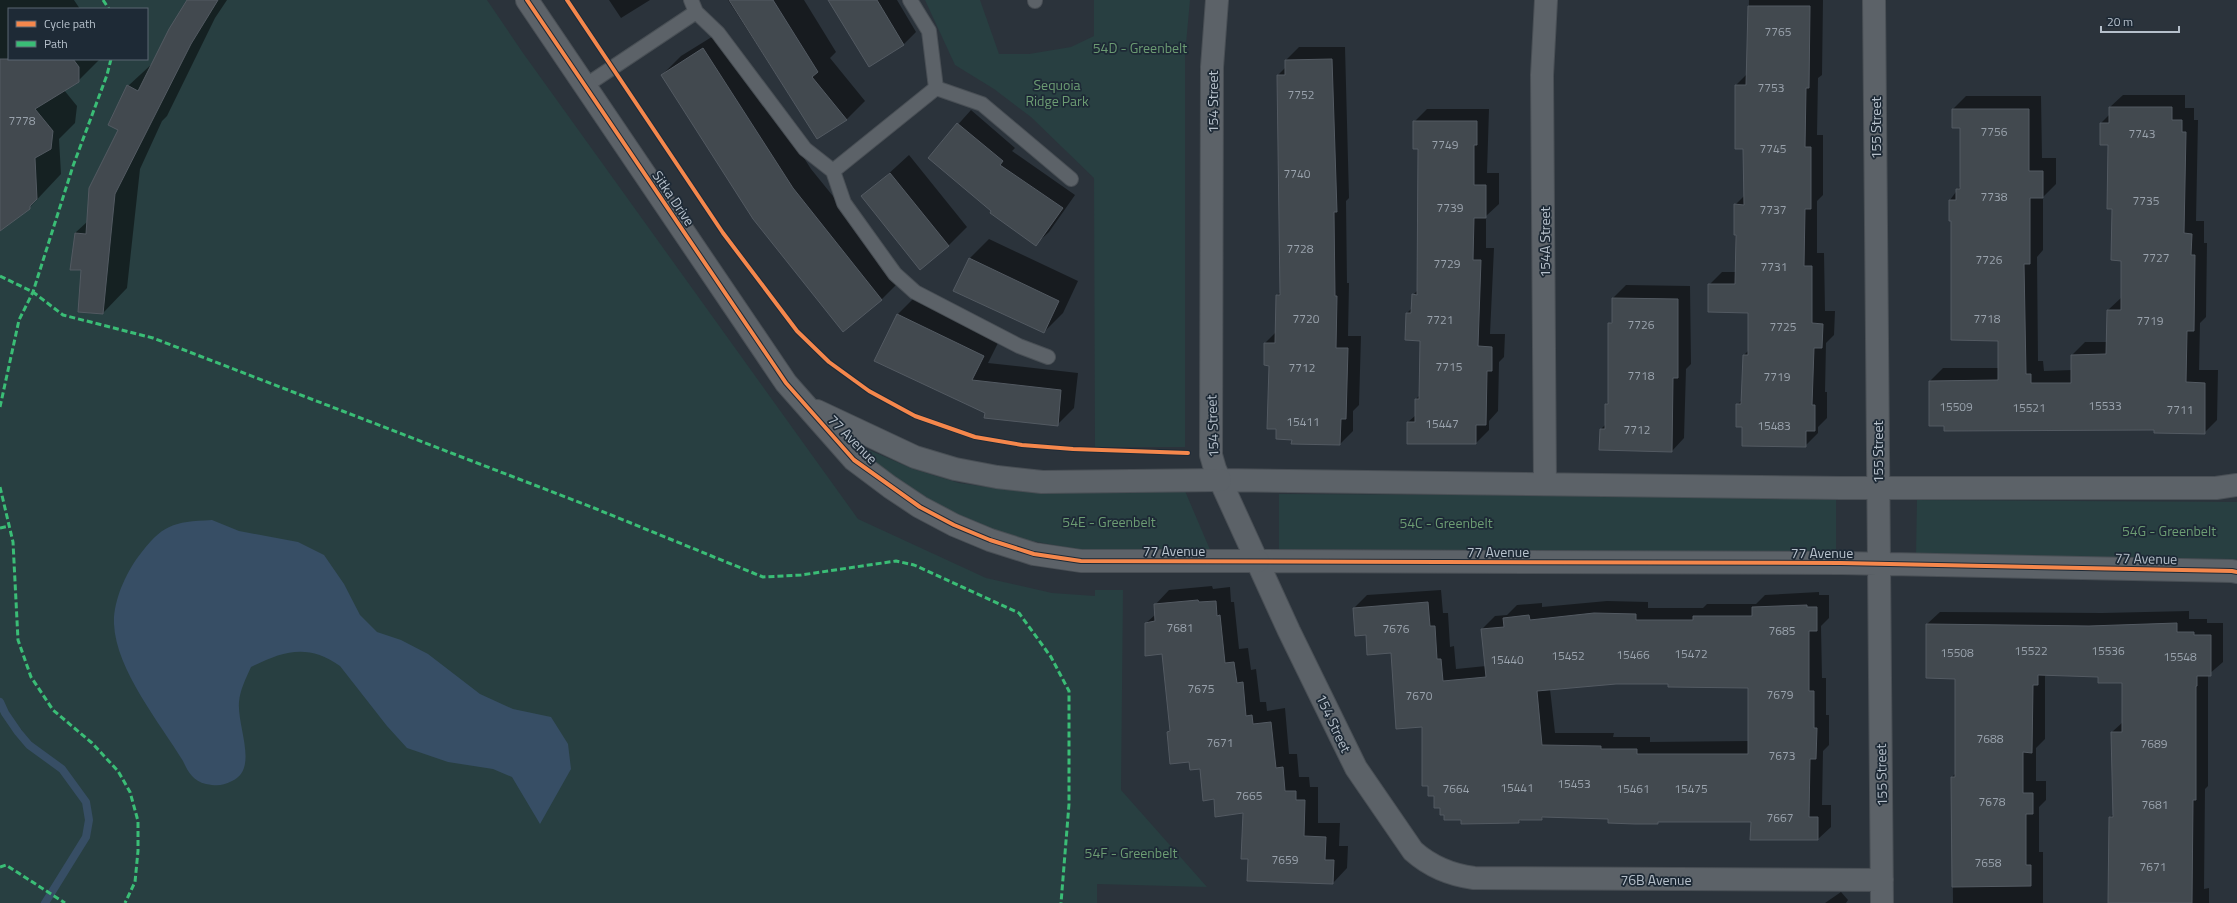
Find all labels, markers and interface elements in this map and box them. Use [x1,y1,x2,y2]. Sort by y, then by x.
legend [8,8,148,60]
scale bar [2101,8,2179,34]
text: 20 m [2107,12,2133,31]
text: Cycle path [44,14,96,33]
house number: 7765 [1765,22,1792,41]
text: Path [44,34,68,53]
park label: 54D - Greenbelt [1093,37,1187,58]
street label: 154 Street [1202,71,1223,133]
park label: Sequoia Ridge Park [1025,74,1089,111]
house number: 7753 [1758,78,1784,97]
house number: 7752 [1288,85,1314,104]
street label: 155 Street [1865,97,1886,159]
house number: 7778 [9,111,36,130]
house number: 7756 [1981,122,2008,141]
house number: 7743 [2129,124,2155,143]
house number: 7749 [1432,135,1459,154]
house number: 7745 [1760,139,1787,158]
house number: 7740 [1284,164,1311,183]
street label: Sitka Drive [648,166,700,230]
house number: 7738 [1981,187,2008,206]
house number: 7735 [2133,191,2160,210]
house number: 7739 [1437,198,1464,217]
house number: 7737 [1760,200,1786,219]
street label: 154A Street [1534,206,1555,278]
house number: 7728 [1287,239,1314,258]
house number: 7727 [2143,248,2169,267]
house number: 7726 [1976,250,2003,269]
house number: 7729 [1434,254,1461,273]
house number: 7731 [1761,257,1787,276]
house number: 7720 [1293,309,1320,328]
house number: 7718 [1974,309,2001,328]
house number: 7721 [1427,310,1453,329]
house number: 7719 [2137,311,2164,330]
house number: 7726 [1628,315,1655,334]
house number: 7725 [1770,317,1797,336]
house number: 7715 [1436,357,1463,376]
house number: 7712 [1289,358,1315,377]
house number: 7718 [1628,366,1655,385]
house number: 7719 [1764,367,1791,386]
street label: 154 Street [1200,394,1224,458]
house number: 15533 [2088,396,2122,415]
house number: 15509 [1939,397,1973,416]
house number: 15521 [2012,398,2046,417]
house number: 7711 [2167,400,2193,419]
street label: 77 Avenue [823,409,883,469]
house number: 15411 [1286,412,1320,431]
house number: 15447 [1425,414,1459,433]
house number: 15483 [1757,416,1791,435]
house number: 7712 [1624,420,1650,439]
street label: 155 Street [1867,421,1888,483]
park label: 54E - Greenbelt [1062,511,1156,532]
park label: 54C - Greenbelt [1399,512,1493,533]
park label: 54G - Greenbelt [2122,520,2216,541]
street label: 77 Avenue [1143,540,1205,561]
street label: 77 Avenue [1467,541,1529,562]
street label: 77 Avenue [1791,542,1853,563]
street label: 77 Avenue [2115,547,2177,569]
house number: 7681 [1167,618,1193,637]
house number: 7676 [1383,619,1410,638]
house number: 7685 [1769,621,1796,640]
house number: 15522 [2014,641,2048,660]
house number: 15536 [2091,641,2125,660]
house number: 15508 [1940,643,1974,662]
house number: 15472 [1674,644,1708,663]
house number: 15466 [1616,645,1650,664]
house number: 15452 [1551,646,1585,665]
house number: 15548 [2163,647,2197,666]
house number: 15440 [1490,650,1524,669]
house number: 7675 [1188,679,1215,698]
house number: 7679 [1767,685,1794,704]
house number: 7670 [1406,686,1433,705]
street label: 154 Street [1311,690,1357,756]
house number: 7688 [1977,729,2004,748]
house number: 7671 [1207,733,1233,752]
house number: 7689 [2141,734,2168,753]
street label: 155 Street [1870,743,1892,807]
house number: 7673 [1769,746,1795,765]
house number: 15453 [1557,774,1591,793]
house number: 15441 [1500,778,1534,797]
house number: 7664 [1443,779,1470,798]
house number: 15461 [1616,779,1650,798]
house number: 15475 [1674,779,1708,798]
house number: 7665 [1236,786,1263,805]
house number: 7678 [1979,792,2006,811]
house number: 7681 [2142,795,2168,814]
house number: 7667 [1767,808,1793,827]
park label: 54F - Greenbelt [1085,842,1178,863]
house number: 7659 [1272,850,1299,869]
house number: 7658 [1975,853,2002,872]
house number: 7671 [2140,857,2166,876]
street label: 76B Avenue [1620,869,1692,890]

